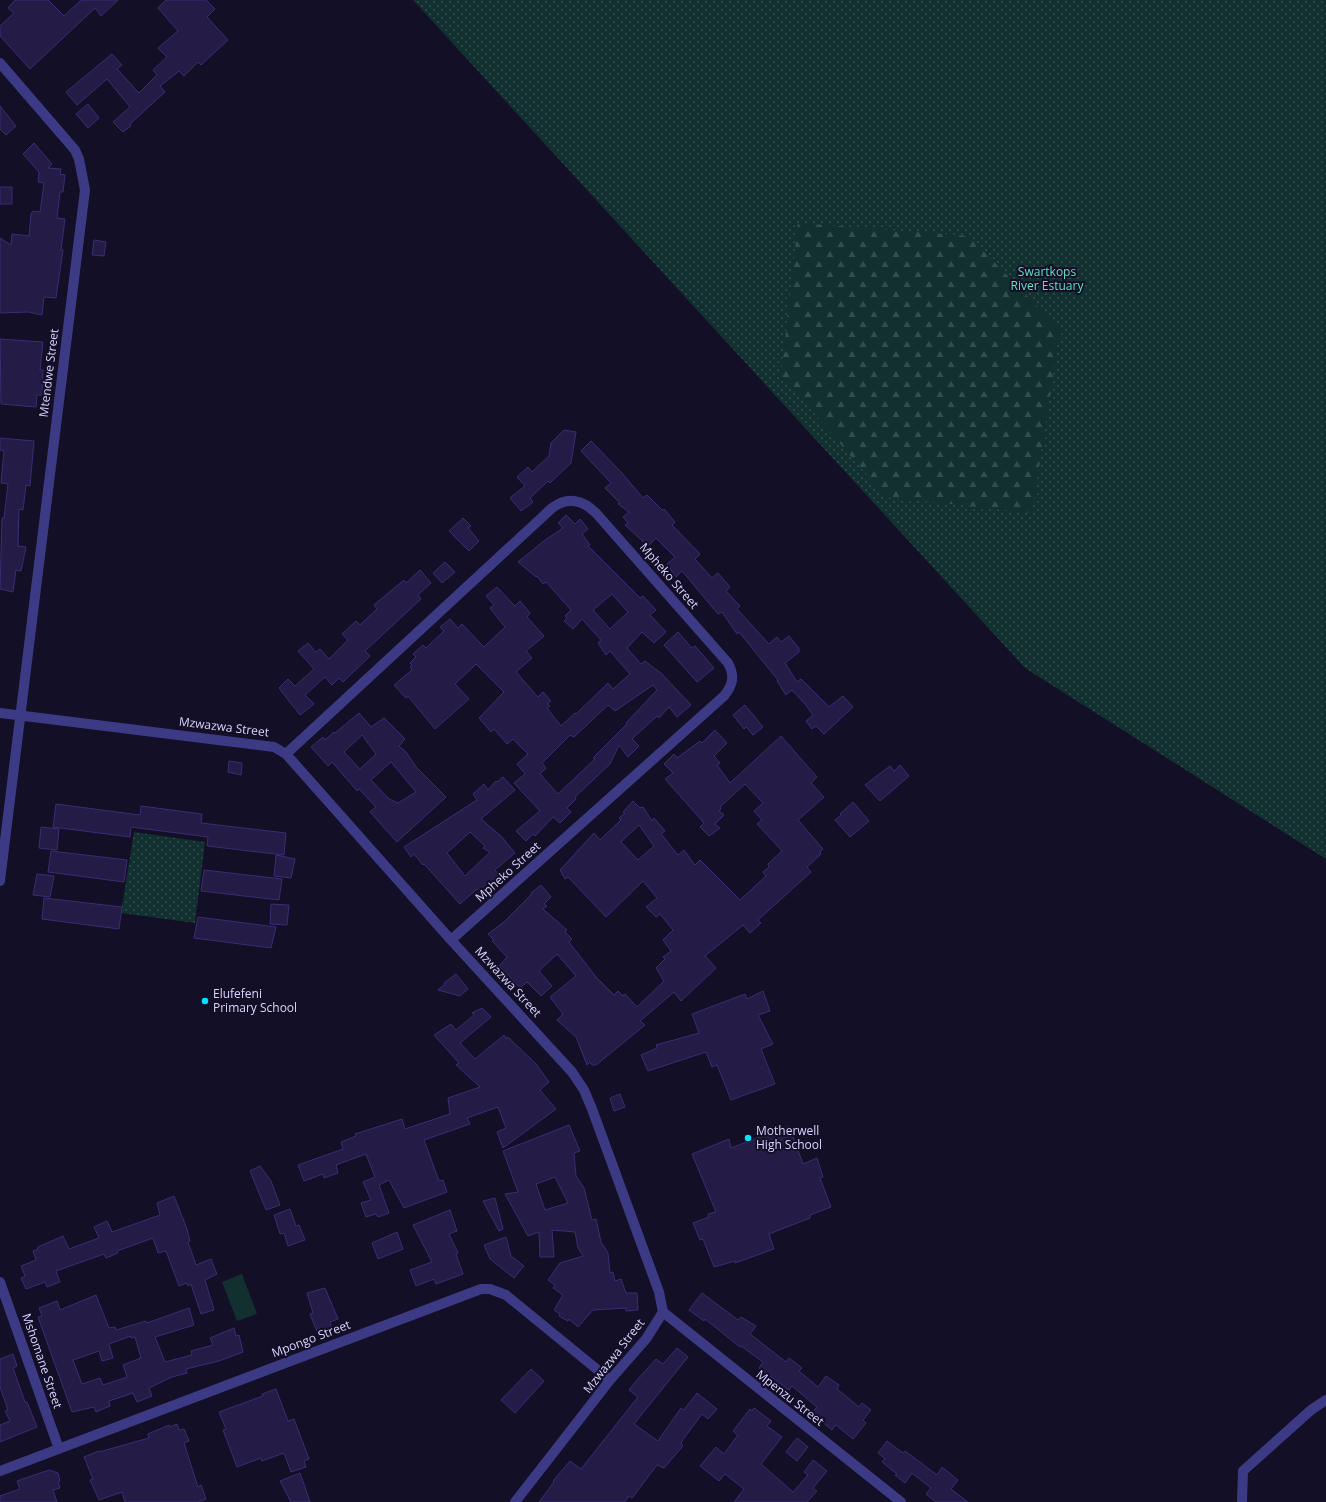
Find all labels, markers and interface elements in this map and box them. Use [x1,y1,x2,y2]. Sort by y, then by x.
park label: Swartkops River Estuary [1011,263,1084,294]
street label: Mtendwe Street [35,328,62,418]
street label: Mpheko Street [636,539,703,612]
street label: Mzwazwa Street [178,713,270,740]
street label: Mpheko Street [471,838,544,906]
street label: Mzwazwa Street [471,943,545,1021]
place label: Elufefeni Primary School [213,985,297,1016]
marker: Elufefeni Primary School [200,996,210,1006]
place label: Motherwell High School [756,1122,822,1153]
marker: Motherwell High School [743,1133,753,1143]
street label: Mshomane Street [18,1311,67,1411]
street label: Mzwazwa Street [579,1315,648,1397]
street label: Mpongo Street [269,1316,353,1361]
street label: Mpenzu Street [753,1366,828,1430]

